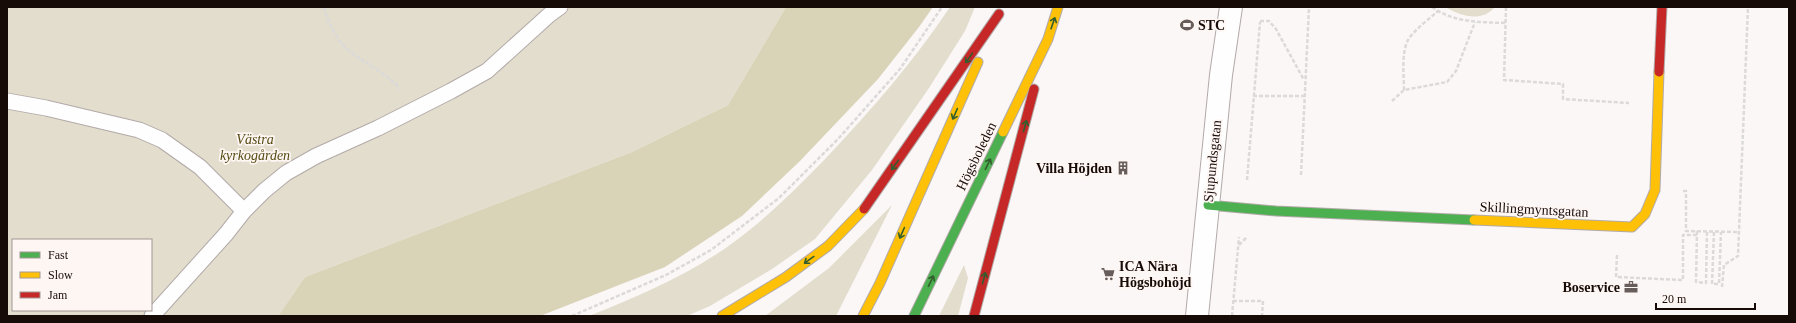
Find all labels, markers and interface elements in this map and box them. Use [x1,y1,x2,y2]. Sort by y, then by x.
one-way arrow [1050,17,1057,30]
sports icon: STC [1179,17,1195,33]
place label: STC [1198,18,1225,33]
one-way arrow [965,52,973,63]
one-way arrow [951,107,959,119]
one-way arrow [1021,119,1029,132]
street label: Sjupundsgatan [1201,119,1224,203]
street label: Högsboleden [954,120,999,193]
park label: Västra kyrkogården [220,132,290,163]
one-way arrow [985,158,992,170]
one-way arrow [891,159,900,170]
building icon: Villa Höjden [1115,160,1131,176]
place label: Villa Höjden [1036,161,1112,176]
street label: Skillingmyntsgatan [1479,199,1589,220]
one-way arrow [898,226,906,238]
legend [12,239,152,311]
text: Fast [48,248,69,262]
one-way arrow [803,256,814,265]
place label: ICA Nära Högsbohöjd [1119,259,1192,290]
supermarket icon: ICA Nära Högsbohöjd [1100,266,1116,282]
text: Slow [48,268,73,282]
one-way arrow [981,272,988,285]
one-way arrow [928,275,935,287]
office icon: Boservice [1623,279,1639,295]
place label: Boservice [1562,280,1620,295]
scale bar [1656,285,1755,311]
text: Jam [48,288,68,302]
text: 20 m [1662,292,1687,306]

